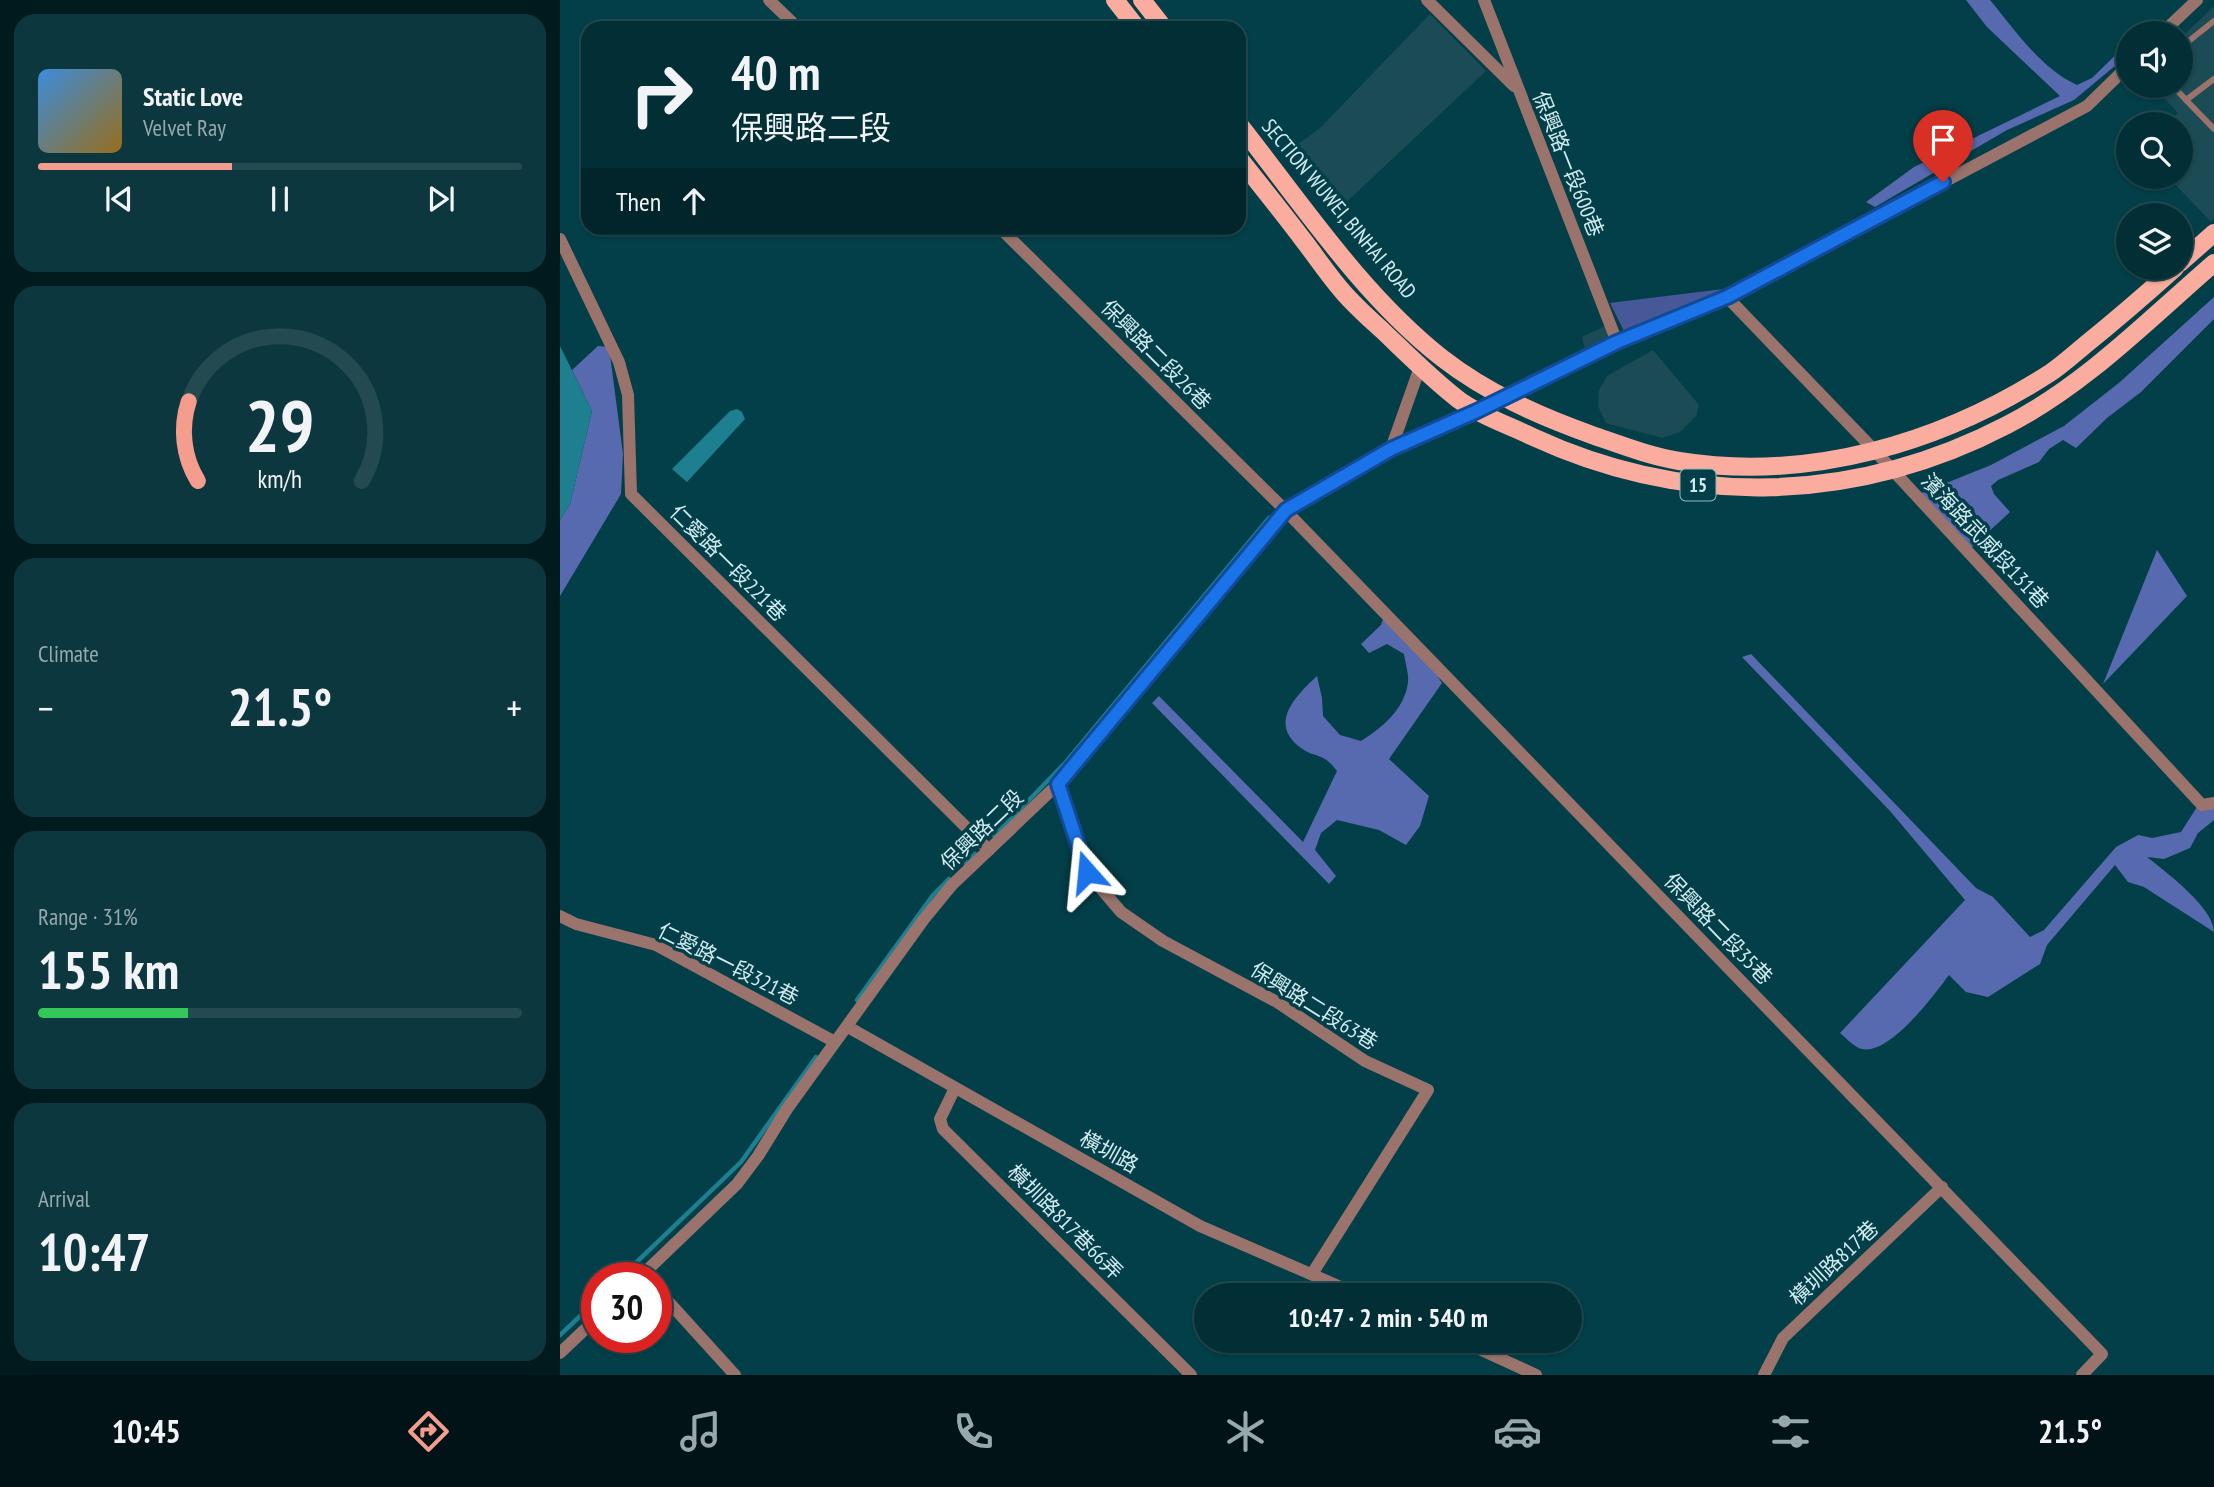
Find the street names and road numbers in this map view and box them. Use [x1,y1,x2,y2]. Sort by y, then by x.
street label: 保興路一段600巷 [1527,87,1610,240]
street label: SECTION WUWEI, BINHAI ROAD [1256,113,1423,304]
street label: 保興路二段26巷 [1096,294,1217,415]
street label: 濱海路武威段131巷 [1916,467,2055,614]
road number: 15 [1680,470,1716,500]
street label: 仁愛路一段221巷 [664,499,792,627]
street label: 保興路二段 [935,783,1029,876]
street label: 保興路二段35巷 [1658,867,1778,990]
street label: 仁愛路一段321巷 [653,916,803,1011]
street label: 保興路二段63巷 [1246,956,1383,1055]
street label: 橫圳路 [1075,1124,1143,1179]
street label: 橫圳路817巷66弄 [1002,1158,1129,1285]
street label: 橫圳路817巷 [1783,1214,1884,1311]

